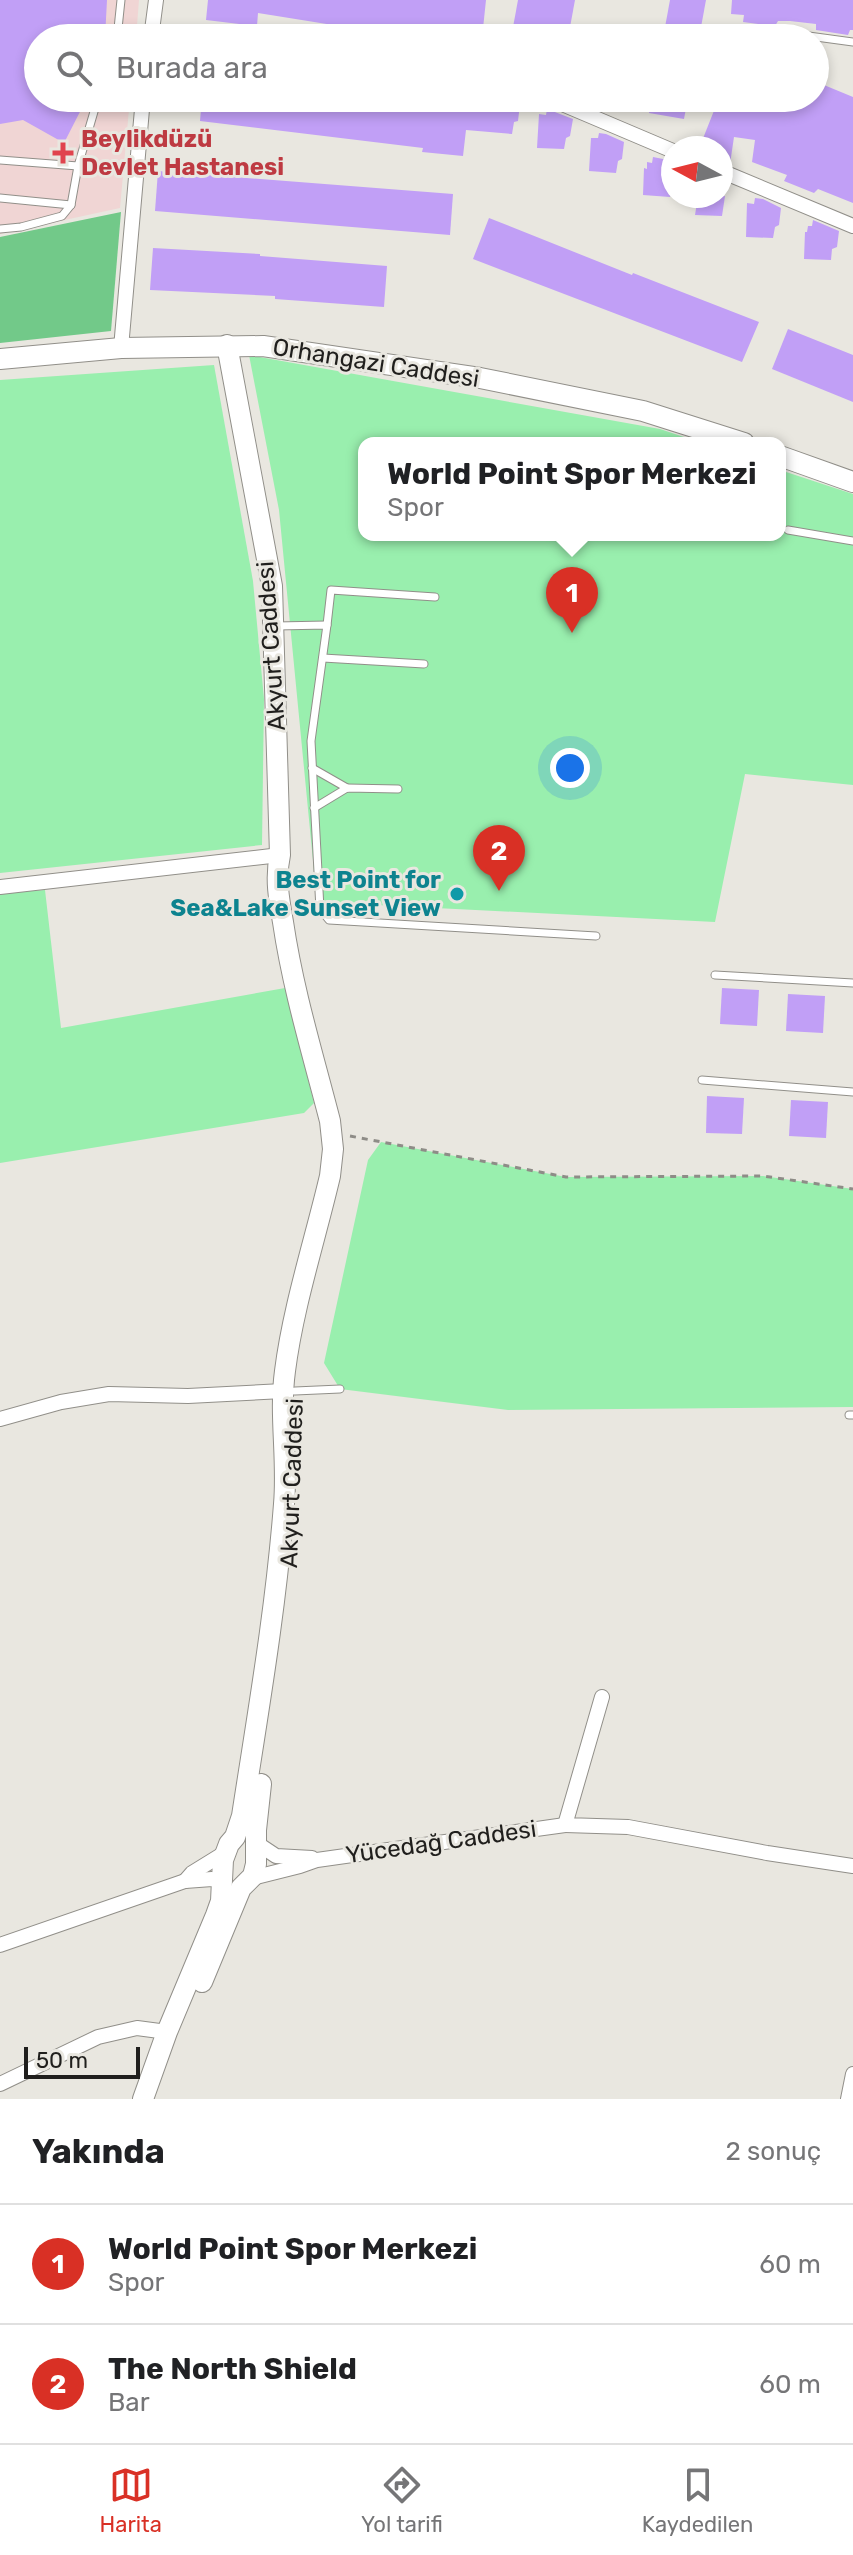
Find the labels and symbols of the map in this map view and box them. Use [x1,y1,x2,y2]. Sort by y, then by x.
place label: Beylikdüzü Devlet Hastanesi [81,125,284,181]
north arrow [661,136,733,208]
marker: Beylikdüzü Devlet Hastanesi [52,142,74,164]
street label: Orhangazi Caddesi [271,333,481,393]
street label: Akyurt Caddesi [251,560,291,732]
pin: 1 [546,567,598,633]
your location [550,748,590,788]
pin: 2 [473,825,525,891]
place label: Best Point for Sea&Lake Sunset View [170,866,441,922]
marker: Best Point for Sea&Lake Sunset View [448,885,466,903]
street label: Akyurt Caddesi [275,1398,309,1568]
street label: Yücedağ Caddesi [344,1815,538,1869]
scale bar [24,2043,140,2079]

